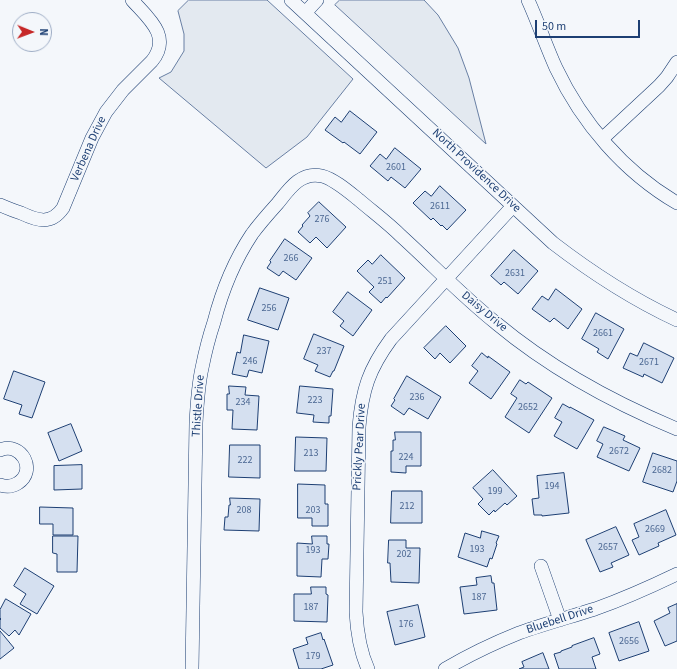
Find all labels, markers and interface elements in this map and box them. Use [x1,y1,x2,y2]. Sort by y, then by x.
north arrow [12,12,52,52]
scale bar [537,12,642,38]
text: 50 m [542,18,566,35]
text: N [36,28,51,36]
street label: Verbena Drive [68,114,110,184]
street label: North Providence Drive [429,126,523,216]
house number: 2601 [386,162,406,174]
house number: 2611 [430,201,450,213]
house number: 276 [315,214,329,226]
house number: 266 [284,253,298,265]
house number: 2631 [505,268,525,280]
house number: 251 [378,276,392,288]
street label: Daisy Drive [458,289,510,335]
house number: 256 [262,303,276,315]
house number: 2661 [593,328,613,340]
house number: 237 [317,346,331,358]
house number: 246 [243,356,257,368]
house number: 2671 [639,357,659,369]
street label: Thistle Drive [190,374,208,438]
house number: 236 [410,392,424,404]
house number: 223 [308,395,322,407]
house number: 234 [236,397,250,409]
house number: 2652 [518,402,538,414]
street label: Prickly Pear Drive [351,403,369,491]
house number: 2672 [609,446,629,458]
house number: 213 [304,448,318,460]
house number: 224 [399,452,413,464]
house number: 222 [238,455,252,467]
house number: 2682 [652,465,672,477]
house number: 194 [545,481,559,493]
house number: 199 [488,486,502,498]
house number: 212 [400,501,414,513]
house number: 208 [237,505,251,517]
house number: 203 [306,505,320,517]
house number: 2669 [645,524,665,536]
house number: 2657 [598,542,618,554]
house number: 193 [470,544,484,556]
house number: 193 [306,545,320,557]
house number: 202 [397,549,411,561]
house number: 187 [472,592,486,604]
house number: 187 [304,602,318,614]
street label: Bluebell Drive [525,602,595,638]
house number: 176 [399,619,413,631]
house number: 2656 [619,636,639,648]
house number: 179 [306,651,320,663]

